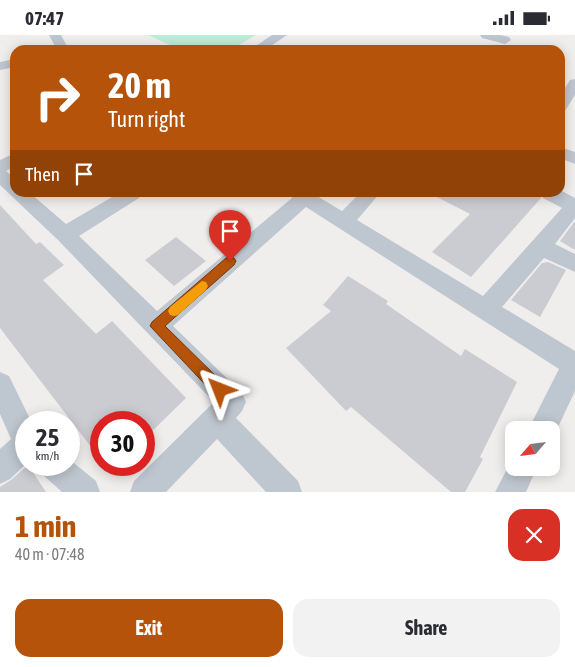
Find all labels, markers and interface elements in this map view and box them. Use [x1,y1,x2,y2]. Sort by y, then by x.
text: 07:47 [25,7,64,29]
icon: right [25,65,90,130]
text: 20 m [108,65,171,105]
text: Turn right [108,106,185,132]
icon: arrive [70,160,98,188]
text: Then [25,163,60,185]
pin [209,210,251,261]
icon: arrive [216,217,244,245]
position arrow [193,363,245,415]
speed limit sign: 30 [90,411,155,476]
north arrow [505,421,560,476]
map controls [505,421,560,476]
text: 25 [36,423,59,451]
text: km/h [36,449,59,463]
text: 1 min [15,509,76,543]
button: close [508,509,560,561]
text: 40 m · 07:48 [15,545,85,563]
button: Exit [15,599,283,657]
button: Share [293,599,560,657]

